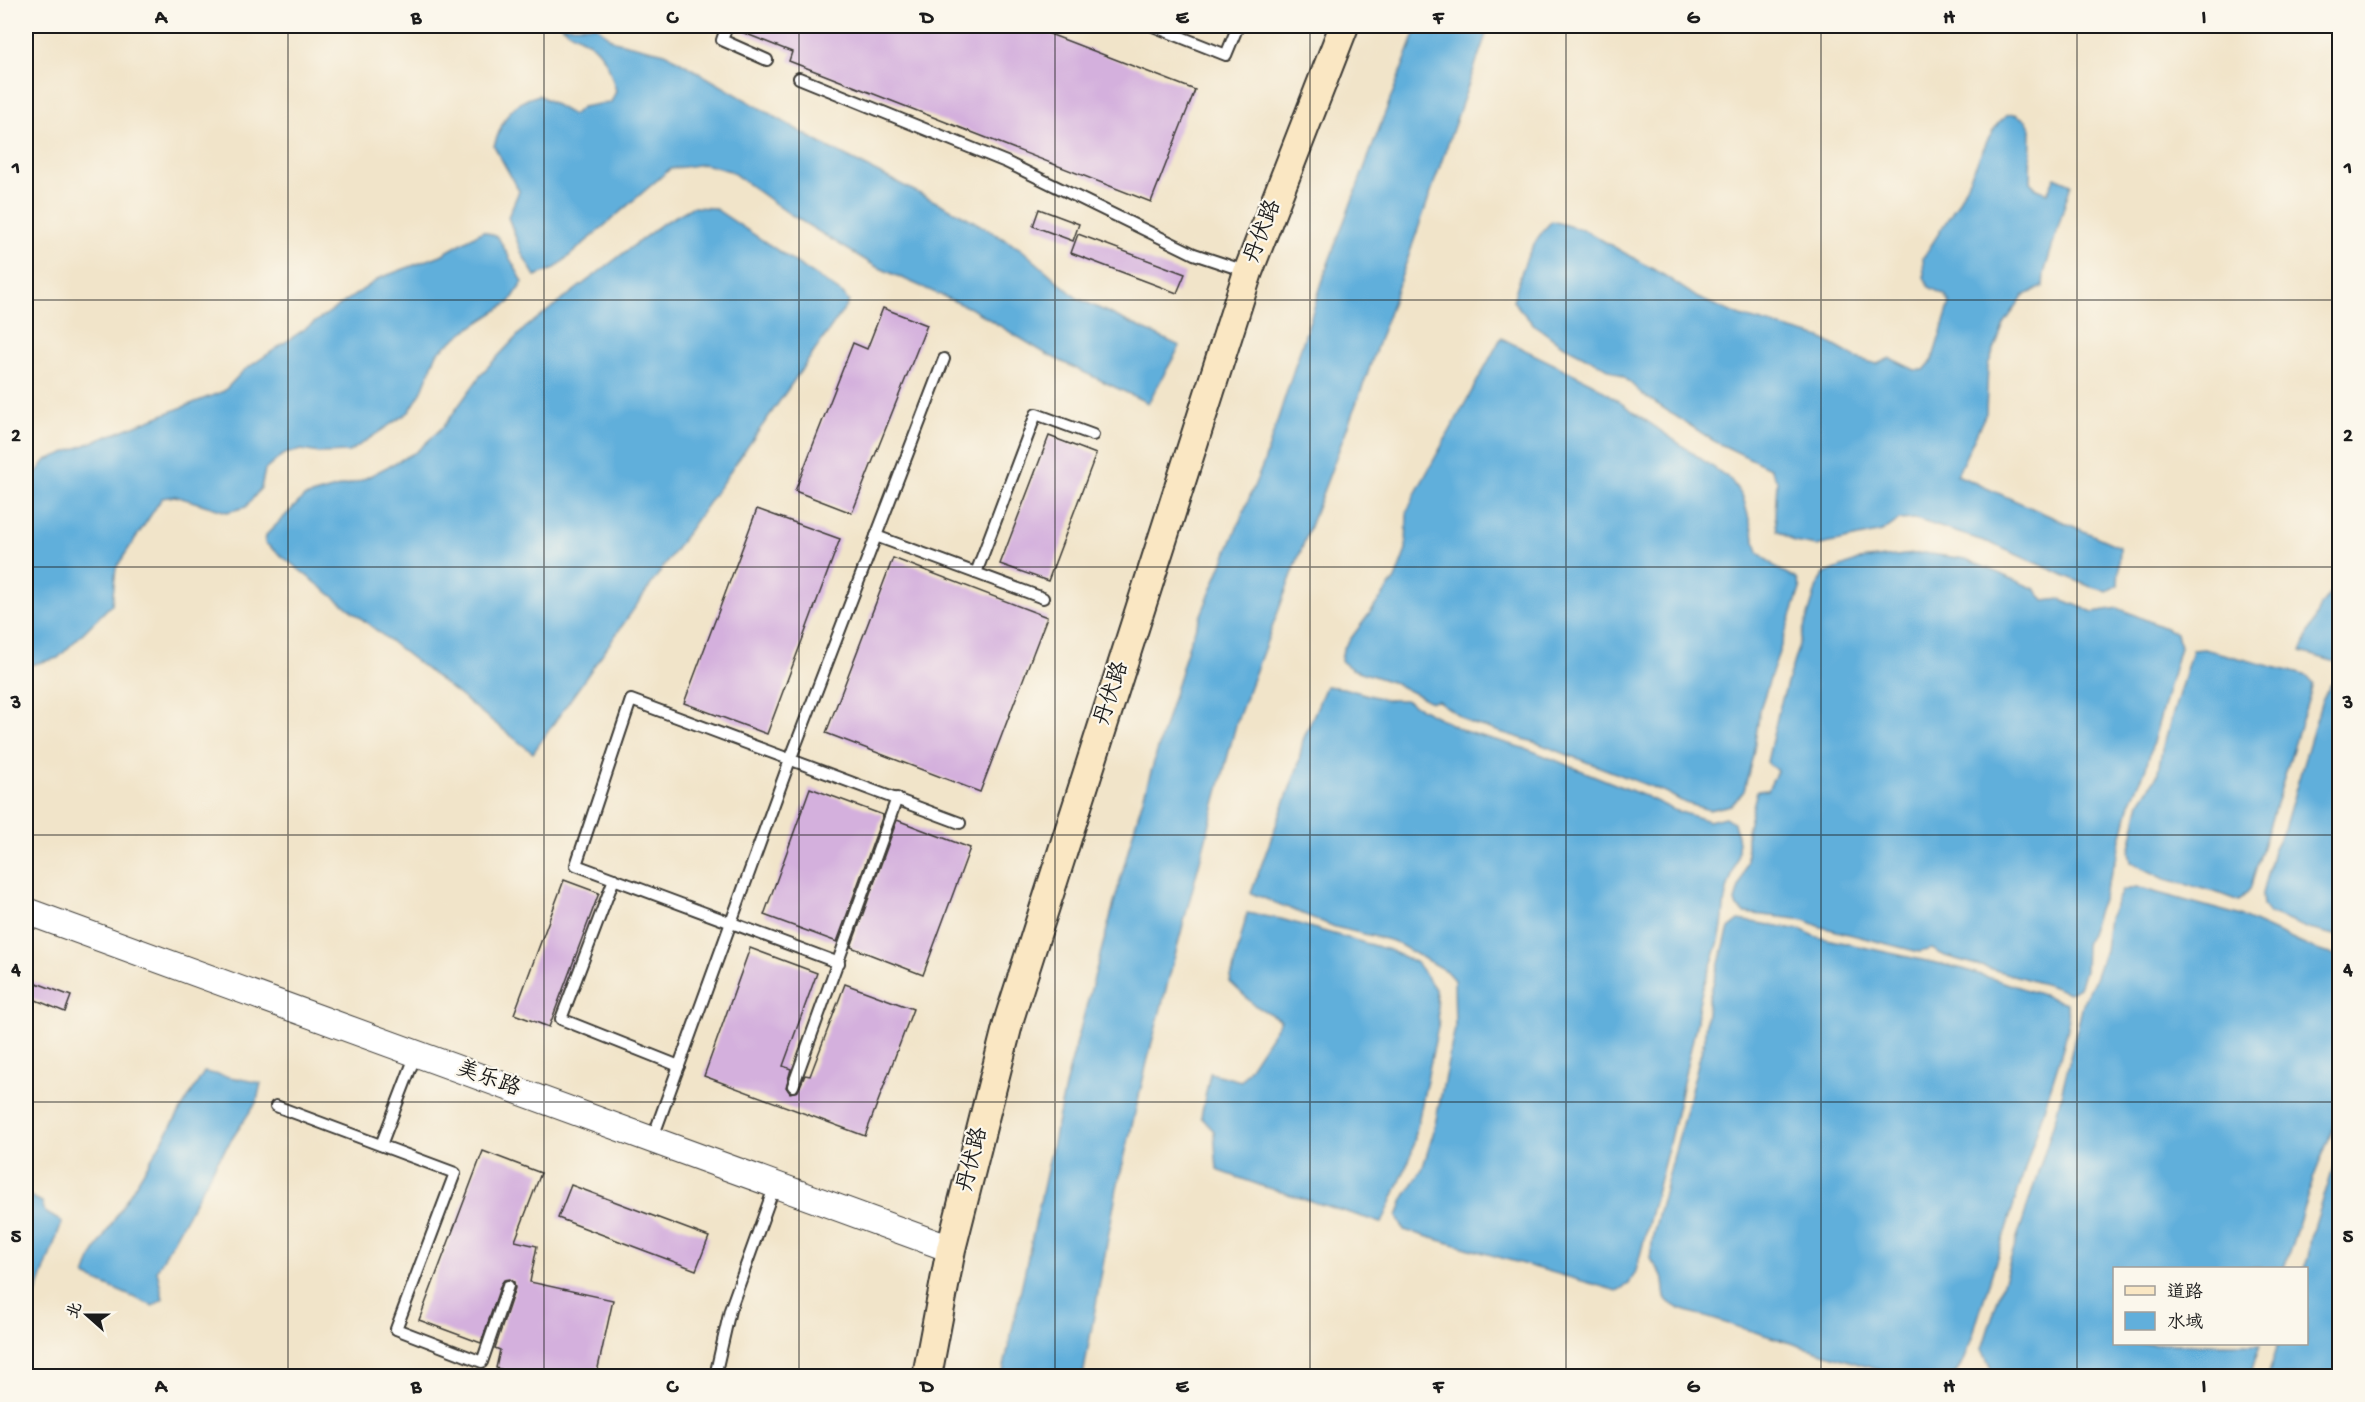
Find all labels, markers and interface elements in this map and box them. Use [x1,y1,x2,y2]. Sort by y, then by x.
text: A [154,8,169,31]
text: B [410,8,422,31]
text: C [666,8,680,31]
text: D [918,8,934,31]
text: E [1176,8,1190,31]
text: F [1432,8,1445,31]
text: G [1687,8,1701,31]
text: H [1943,8,1955,31]
text: I [2202,8,2207,31]
text: 1 [11,158,20,181]
text: 1 [2343,158,2352,181]
street label: 丹伏路 [1238,196,1288,267]
text: 2 [11,426,21,449]
text: 2 [2343,426,2353,449]
street label: 丹伏路 [1089,658,1136,729]
text: 3 [10,693,21,716]
text: 3 [2342,693,2353,716]
text: 4 [10,960,21,983]
text: 4 [2342,960,2353,983]
street label: 美乐路 [453,1055,524,1104]
street label: 丹伏路 [951,1124,995,1195]
text: 5 [11,1227,22,1250]
text: 5 [2343,1227,2354,1250]
legend [2113,1267,2308,1345]
text: 道路 [2167,1282,2203,1304]
north arrow [57,1285,117,1345]
text: 北 [64,1300,88,1322]
text: 水域 [2167,1312,2203,1334]
text: A [154,1377,169,1400]
text: B [410,1377,422,1400]
text: C [666,1377,680,1400]
text: D [918,1377,934,1400]
text: E [1176,1377,1190,1400]
text: F [1432,1377,1445,1400]
text: G [1687,1377,1701,1400]
text: H [1943,1377,1955,1400]
text: I [2202,1377,2207,1400]

